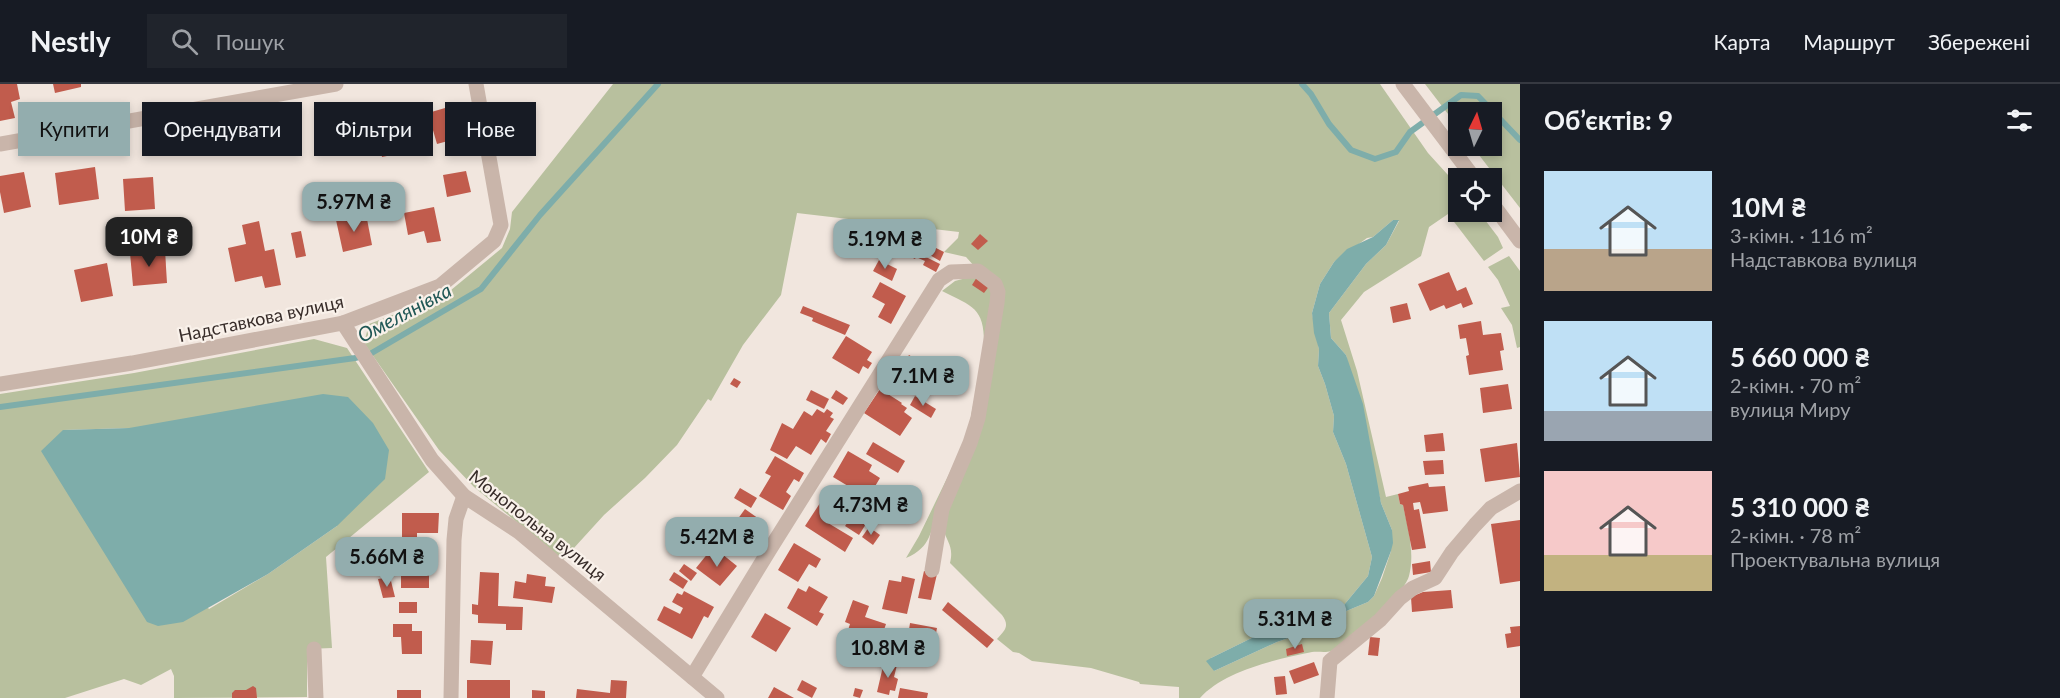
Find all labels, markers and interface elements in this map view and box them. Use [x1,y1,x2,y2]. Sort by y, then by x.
search box [147,14,567,68]
text: Nestly [30,24,111,58]
icon: search [168,25,201,58]
text: Пошук [216,28,285,55]
text: Карта [1714,29,1770,54]
text: Маршрут [1803,29,1895,54]
text: Збережені [1928,29,2030,54]
chip: Купити [18,102,130,156]
chip: Орендувати [142,102,302,156]
chip: Фільтри [314,102,433,156]
chip: Нове [445,102,536,156]
north arrow [1448,102,1502,156]
map controls [1448,102,1502,222]
text: Об’єктів: 9 [1544,104,1673,136]
icon: filters [2003,104,2036,137]
button: locate [1448,168,1502,222]
pin: 5.97M ₴ [299,182,409,233]
text: 5.97M ₴ [316,189,392,213]
text: 10M ₴ [1730,191,1807,223]
icon: home [1592,195,1664,267]
pin: 10M ₴ [107,217,191,268]
pin: 5.19M ₴ [830,219,940,270]
text: 3-кімн. · 116 m² [1730,223,1873,247]
text: 10M ₴ [119,224,179,248]
text: 5.19M ₴ [847,226,923,250]
text: Надставкова вулиця [1730,247,1917,271]
water label: Омелянівка [353,277,455,347]
street label: Надставкова вулиця [176,290,346,346]
text: 5 660 000 ₴ [1730,341,1870,373]
icon: home [1592,345,1664,417]
pin: 7.1M ₴ [874,356,972,407]
text: 7.1M ₴ [891,363,955,387]
text: 2-кімн. · 70 m² [1730,373,1861,397]
text: вулиця Миру [1730,397,1851,421]
street label: Монопольна вулиця [465,465,611,585]
pin: 4.73M ₴ [816,485,926,536]
text: 5 310 000 ₴ [1730,491,1870,523]
text: 4.73M ₴ [833,492,909,516]
icon: home [1592,495,1664,567]
pin: 5.42M ₴ [662,517,772,568]
text: 2-кімн. · 78 m² [1730,523,1861,547]
text: 5.42M ₴ [679,524,755,548]
pin: 5.66M ₴ [332,537,442,588]
text: 5.66M ₴ [349,544,425,568]
text: Проектувальна вулиця [1730,547,1940,571]
pin: 5.31M ₴ [1240,599,1350,650]
text: 5.31M ₴ [1257,606,1333,630]
pin: 10.8M ₴ [833,628,943,679]
text: 10.8M ₴ [850,635,926,659]

